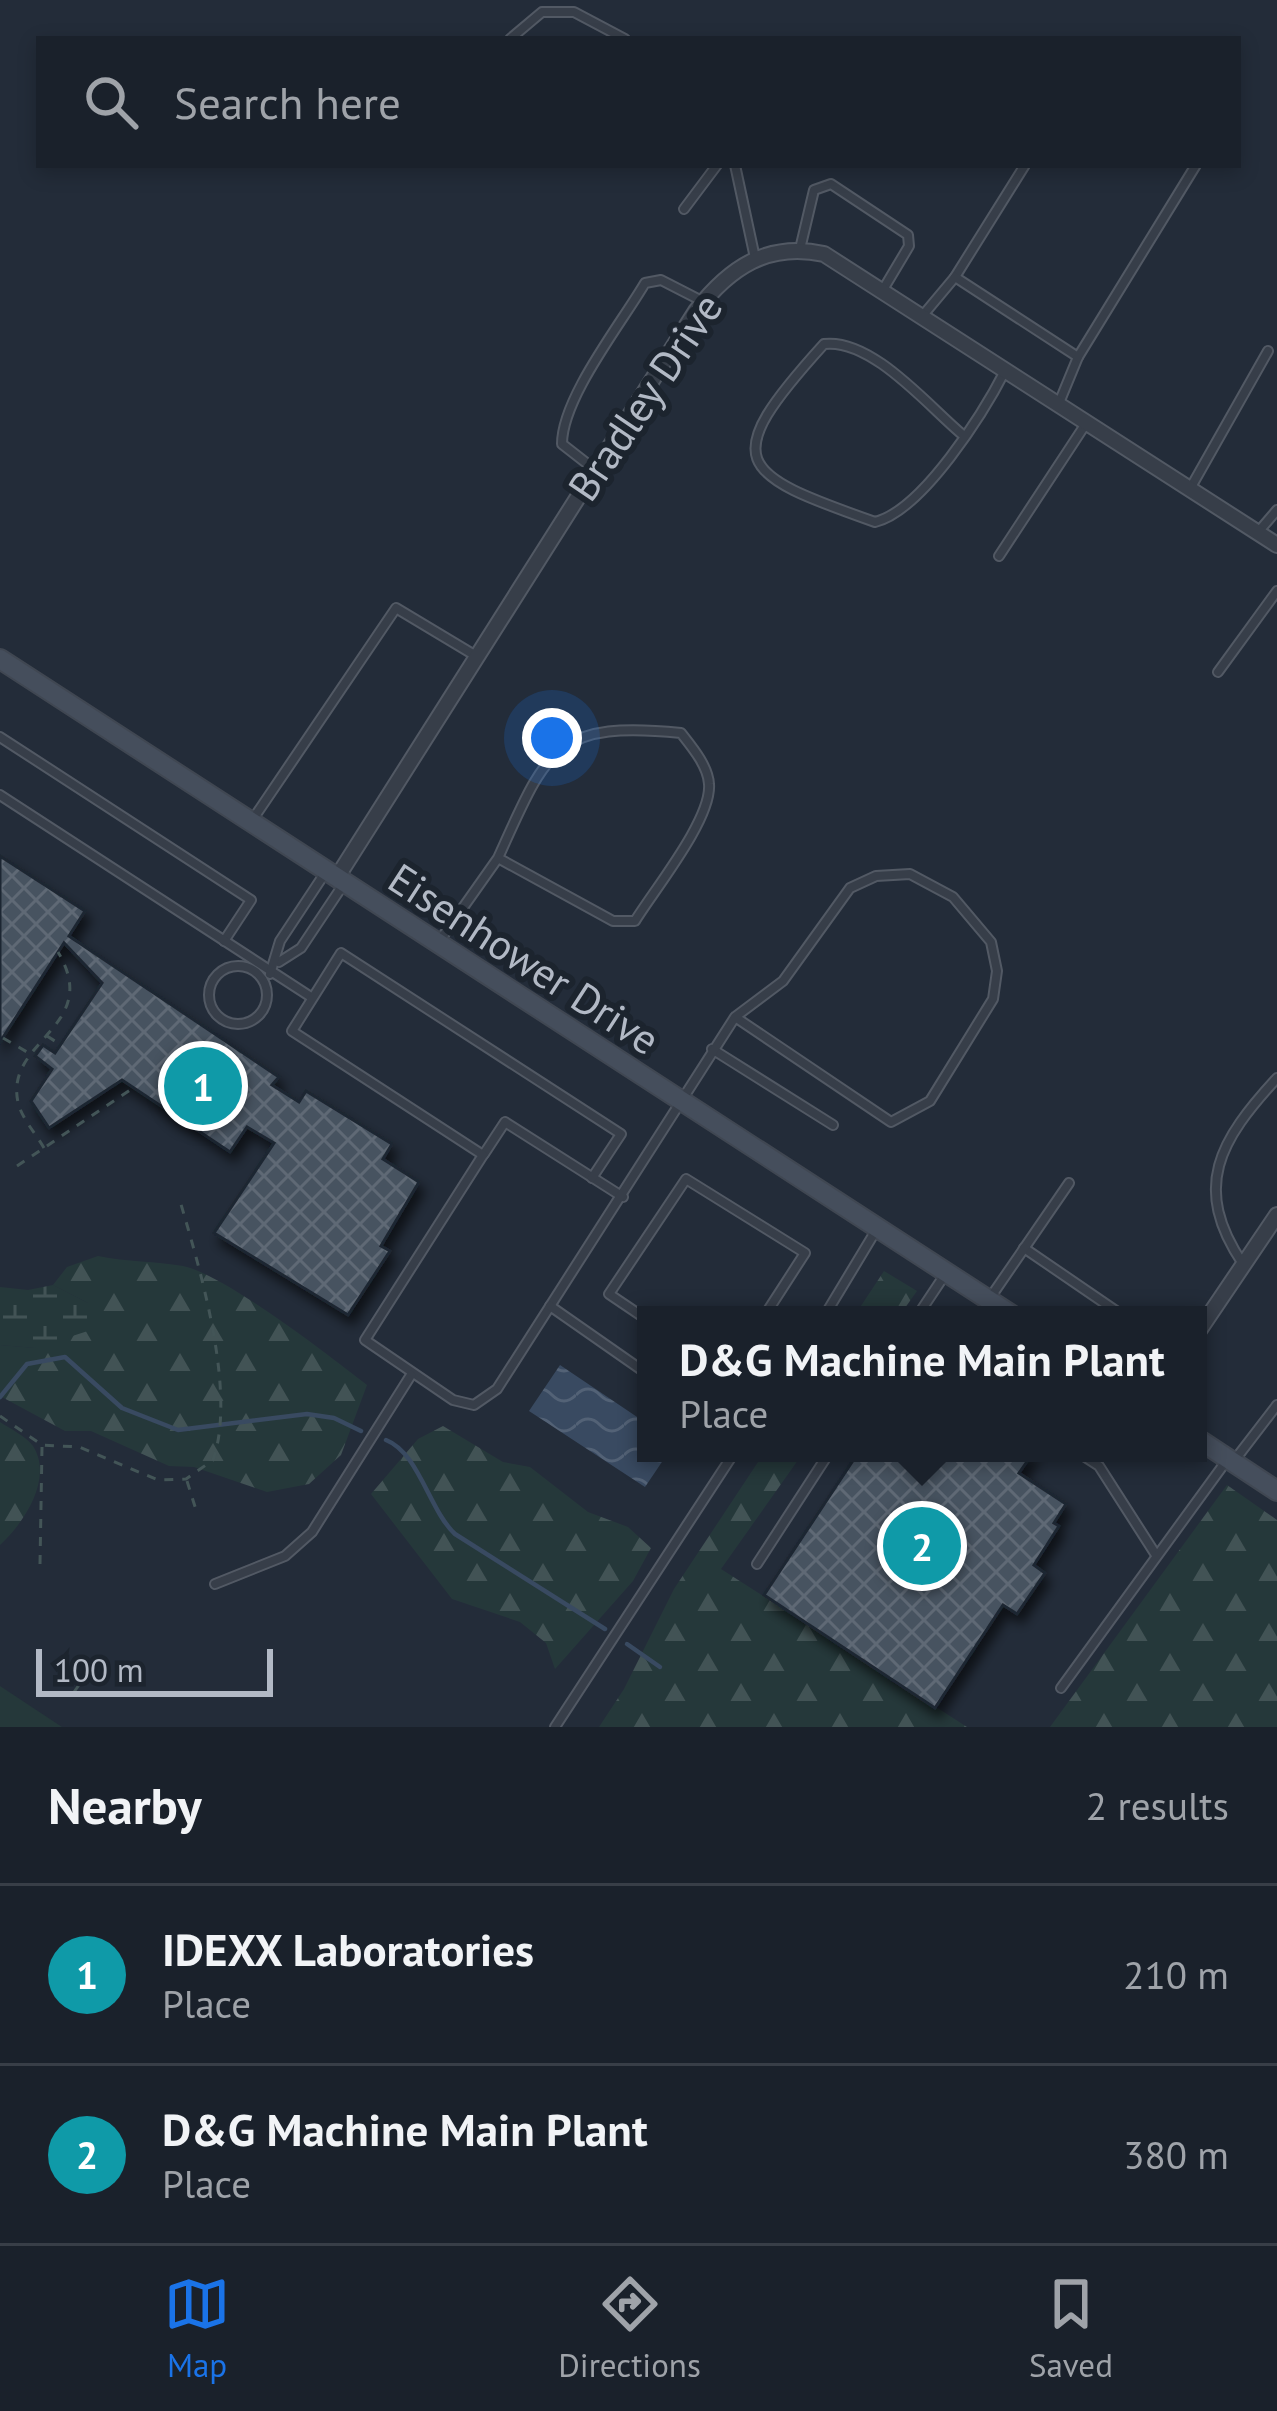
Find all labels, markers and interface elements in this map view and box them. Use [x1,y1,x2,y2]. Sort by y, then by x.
search box [36,36,1241,168]
icon: search [78,69,144,135]
text: Search here [174,73,401,131]
street label: Bradley Drive [555,283,734,511]
your location [522,708,582,768]
street label: Eisenhower Drive [378,851,670,1067]
pin: 1 [164,1041,242,1131]
popup [637,1306,1207,1462]
text: D&G Machine Main Plant [679,1330,1165,1388]
text: Place [679,1388,768,1439]
pin: 2 [883,1501,961,1591]
scale bar [36,1643,273,1696]
text: 100 m [54,1648,144,1691]
text: Nearby [48,1772,202,1838]
text: 2 results [1086,1780,1229,1831]
text: IDEXX Laboratories [162,1920,534,1978]
text: 1 [76,1949,98,2000]
text: 210 m [1123,1949,1229,2000]
text: Place [162,1978,251,2029]
text: D&G Machine Main Plant [162,2100,648,2158]
text: 2 [76,2129,98,2180]
text: 380 m [1123,2129,1229,2180]
text: Place [162,2158,251,2209]
tab: Map [164,2271,230,2386]
tab: Directions [558,2271,701,2386]
tab: Saved [1029,2271,1113,2386]

